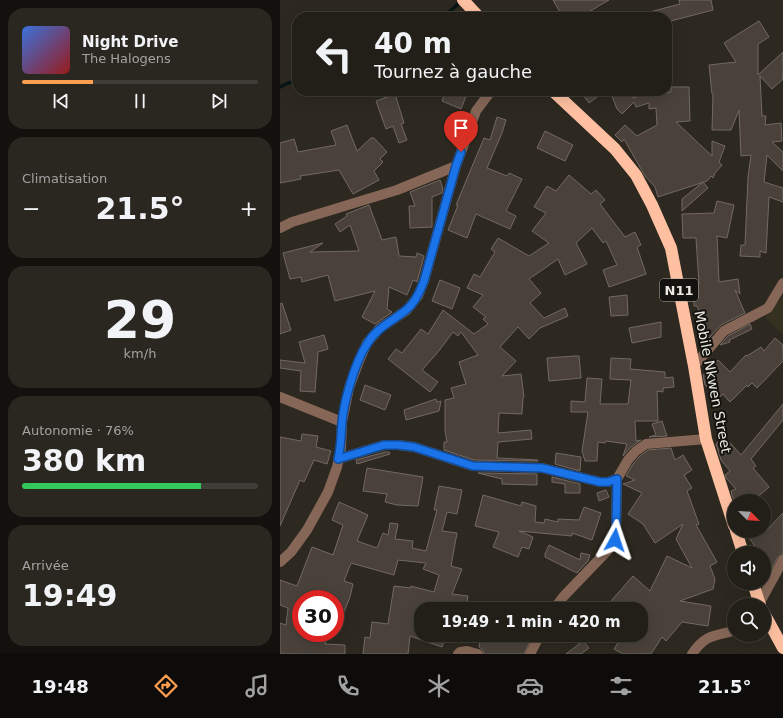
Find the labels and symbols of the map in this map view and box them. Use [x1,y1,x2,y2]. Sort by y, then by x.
pin [444,111,478,152]
road number: N11 [660,279,698,301]
street label: Mobile Nkwen Street [691,309,735,455]
north arrow [727,494,771,538]
position arrow [594,519,636,561]
speed limit sign: 30 [292,590,344,642]

